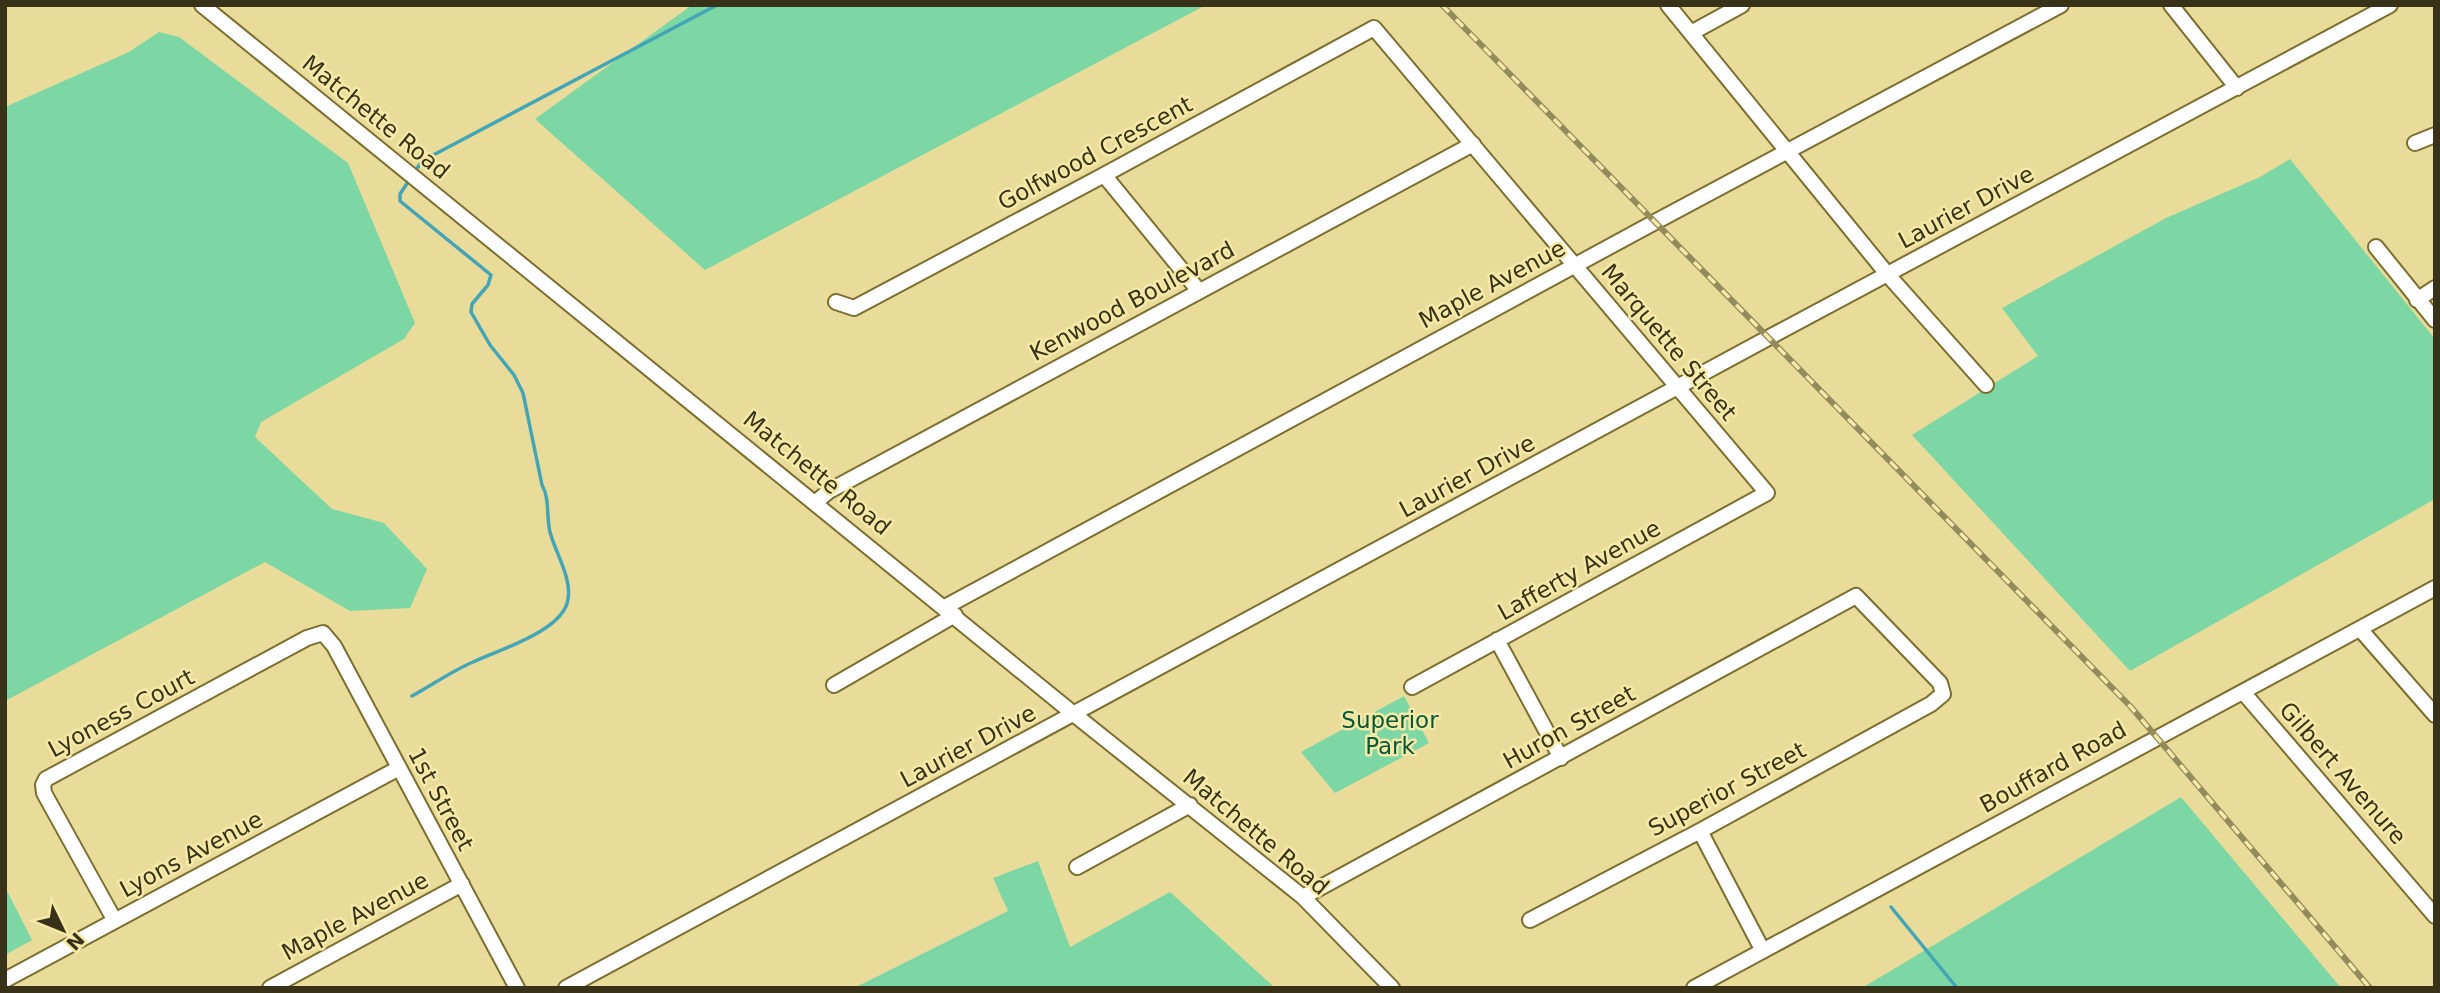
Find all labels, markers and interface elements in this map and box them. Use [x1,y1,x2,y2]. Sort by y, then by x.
street label: Matchette Road [297,50,455,184]
street label: Golfwood Crescent [993,91,1197,215]
street label: Laurier Drive [1894,160,2038,254]
street label: Maple Avenue [1414,235,1570,333]
street label: Kenwood Boulevard [1025,236,1239,366]
street label: Marquette Street [1596,259,1742,425]
street label: Matchette Road [738,406,896,540]
street label: Laurier Drive [1395,429,1539,523]
street label: Lafferty Avenue [1493,515,1665,625]
street label: Lyoness Court [44,664,198,762]
street label: Huron Street [1499,680,1639,774]
street label: Gilbert Avenure [2274,697,2412,849]
street label: Laurier Drive [896,699,1040,793]
park label: Superior Park [1341,707,1439,759]
street label: Bouffard Road [1975,716,2131,818]
street label: Superior Street [1644,737,1810,841]
street label: 1st Street [403,743,479,855]
street label: Matchette Road [1178,764,1334,900]
street label: Lyons Avenue [115,805,267,903]
street label: Maple Avenue [277,867,433,965]
north arrow [28,895,98,965]
text: N [62,928,89,955]

